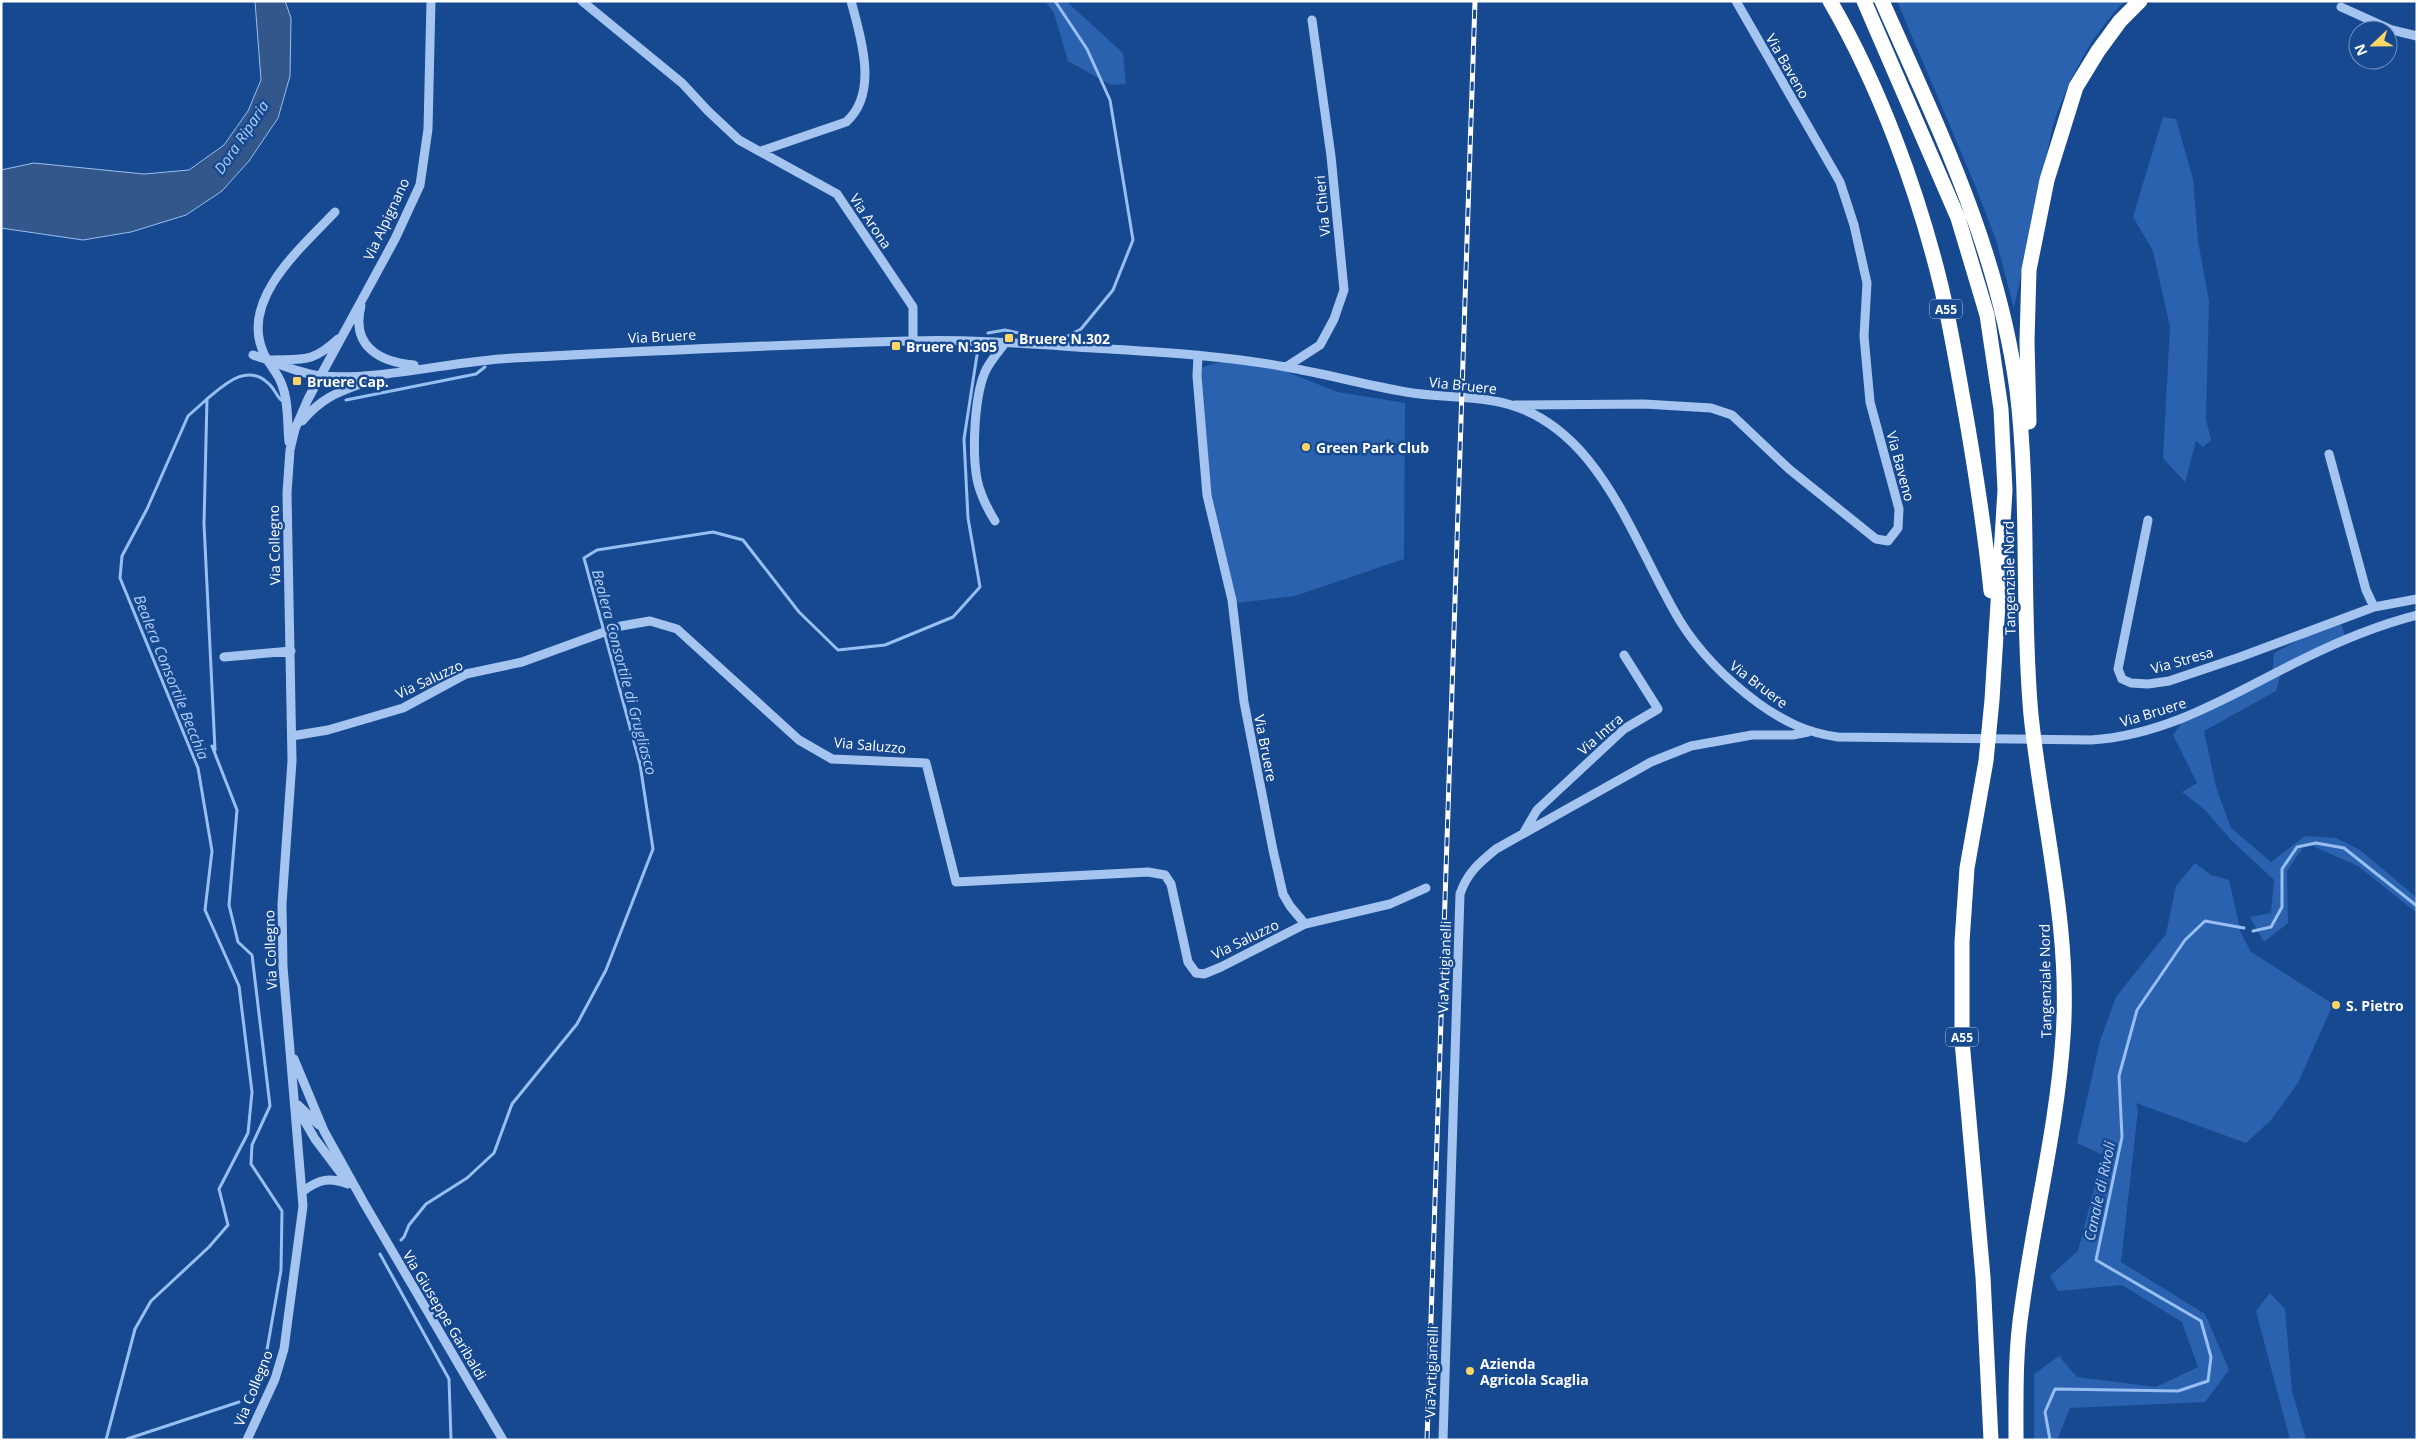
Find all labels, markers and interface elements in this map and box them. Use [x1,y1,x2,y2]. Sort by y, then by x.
north arrow [2348,20,2398,70]
street label: Via Baveno [1762,30,1814,102]
text: N [2350,41,2371,59]
water label: Dora Riparia [209,96,273,178]
street label: Via Alpignano [359,175,413,263]
street label: Via Chieri [1310,175,1334,237]
street label: Via Arona [846,190,896,252]
road number: A55 [1930,300,1962,318]
street label: Via Bruere [628,325,697,347]
place label: Bruere N.302 [1019,329,1110,348]
marker: Bruere N.302 [1003,332,1015,344]
place label: Bruere N.305 [906,337,997,356]
marker: Bruere N.305 [890,340,902,352]
place label: Bruere Cap. [307,372,389,391]
street label: Via Bruere [1428,372,1498,398]
marker: Bruere Cap. [291,375,303,387]
street label: Via Baveno [1883,429,1919,503]
place label: Green Park Club [1316,438,1429,457]
marker: Green Park Club [1300,441,1312,453]
street label: Via Collegno [264,505,284,585]
street label: Tangenziale Nord [1999,521,2019,635]
water label: Bealera Consortile di Grugliasco [588,567,662,777]
water label: Bealera Consortile Becchia [130,592,214,763]
street label: Via Stresa [2149,642,2215,678]
street label: Via Saluzzo [392,655,466,703]
street label: Via Bruere [1726,656,1792,712]
street label: Via Bruere [2118,693,2188,731]
street label: Via Intra [1573,709,1627,759]
street label: Via Bruere [1250,713,1282,783]
street label: Via Saluzzo [833,732,907,758]
street label: Via Collegno [259,910,281,990]
street label: Via Saluzzo [1208,915,1282,963]
street label: Via Artigianelli [1433,921,1455,1013]
street label: Tangenziale Nord [2035,924,2055,1038]
place label: S. Pietro [2346,996,2404,1015]
marker: S. Pietro [2330,999,2342,1011]
road number: A55 [1946,1028,1978,1046]
water label: Canale di Rivoli [2079,1139,2119,1243]
street label: Via Giuseppe Garibaldi [399,1247,491,1383]
street label: Via Artigianelli [1420,1326,1442,1418]
street label: Via Collegno [229,1347,277,1429]
place label: Azienda Agricola Scaglia [1480,1354,1589,1389]
marker: Azienda Agricola Scaglia [1464,1365,1476,1377]

